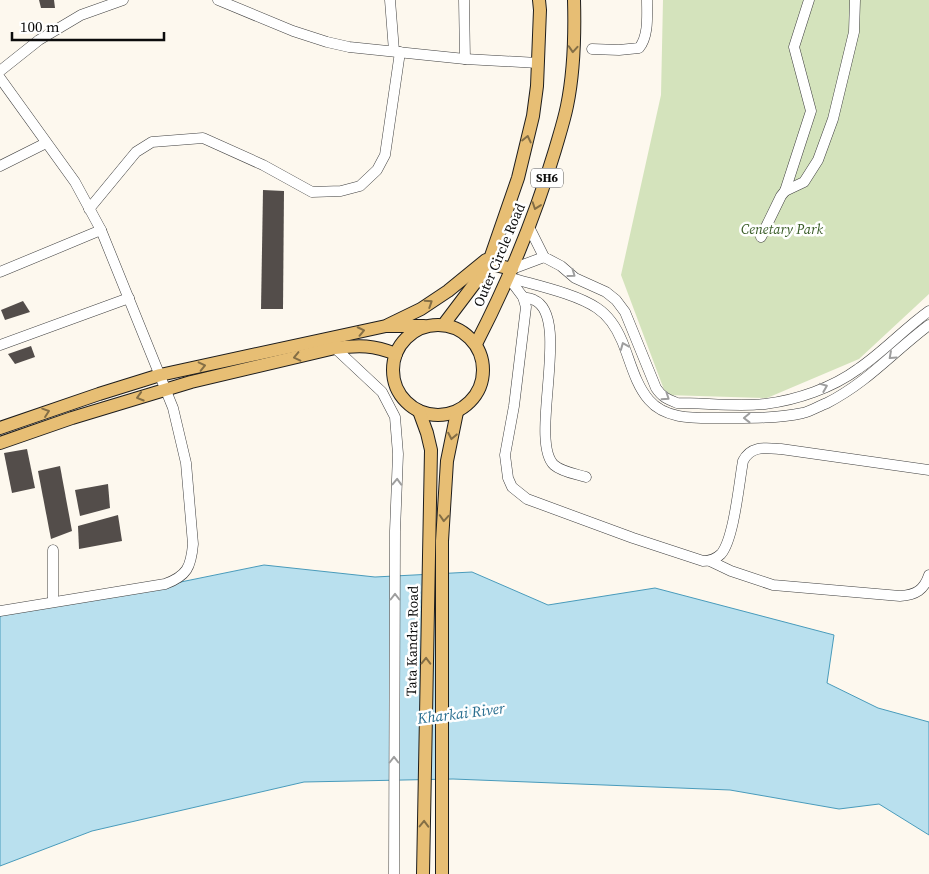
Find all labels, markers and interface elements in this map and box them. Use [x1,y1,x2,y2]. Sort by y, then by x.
scale bar [12,10,165,42]
text: 100 m [20,16,60,37]
one-way arrow [568,45,579,53]
one-way arrow [521,134,532,143]
road number: SH6 [531,168,563,188]
street label: Outer Circle Road [468,200,530,310]
one-way arrow [532,201,542,210]
park label: Cenetary Park [741,219,823,239]
one-way arrow [566,269,575,277]
one-way arrow [424,300,433,310]
one-way arrow [356,326,365,337]
one-way arrow [620,343,630,351]
one-way arrow [292,351,301,362]
one-way arrow [888,351,897,360]
one-way arrow [197,361,206,372]
one-way arrow [819,383,828,394]
one-way arrow [661,390,670,400]
one-way arrow [136,392,144,402]
one-way arrow [41,408,50,418]
one-way arrow [743,413,750,423]
one-way arrow [448,432,458,441]
one-way arrow [392,478,402,486]
one-way arrow [438,515,449,523]
street label: Tata Kandra Road [401,586,423,696]
one-way arrow [390,593,400,601]
one-way arrow [421,657,431,665]
water label: Kharkai River [415,697,507,729]
one-way arrow [389,756,399,764]
one-way arrow [419,820,429,828]

